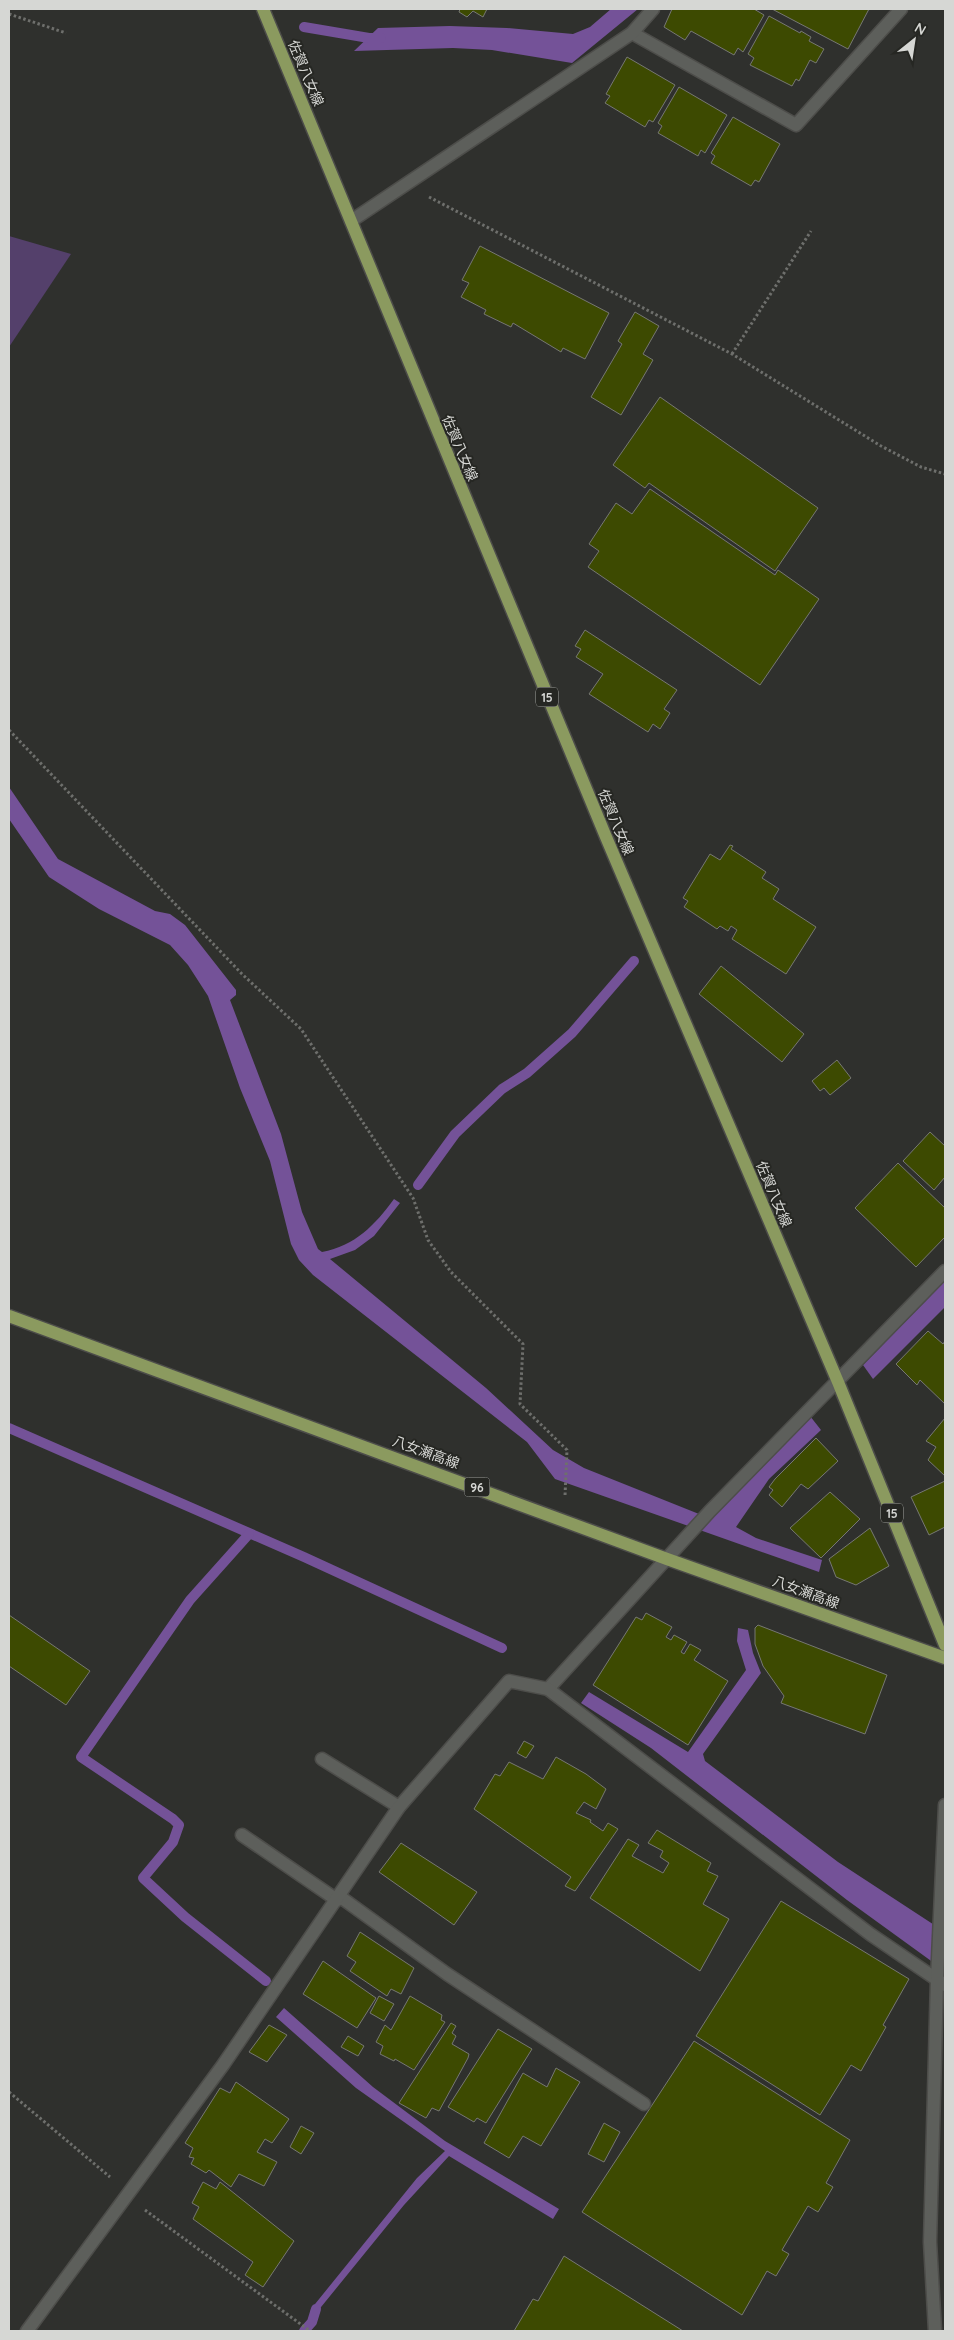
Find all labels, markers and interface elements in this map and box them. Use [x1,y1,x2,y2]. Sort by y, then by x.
north arrow [889,15,939,65]
text: N [912,18,929,39]
street label: 佐賀八女線 [284,37,328,109]
street label: 佐賀八女線 [438,412,482,484]
road number: 15 [536,688,558,706]
street label: 佐賀八女線 [594,786,638,858]
street label: 佐賀八女線 [752,1158,796,1230]
street label: 八女瀬高線 [390,1432,462,1472]
road number: 96 [464,1478,490,1496]
road number: 15 [881,1504,903,1522]
street label: 八女瀬高線 [770,1572,842,1612]

